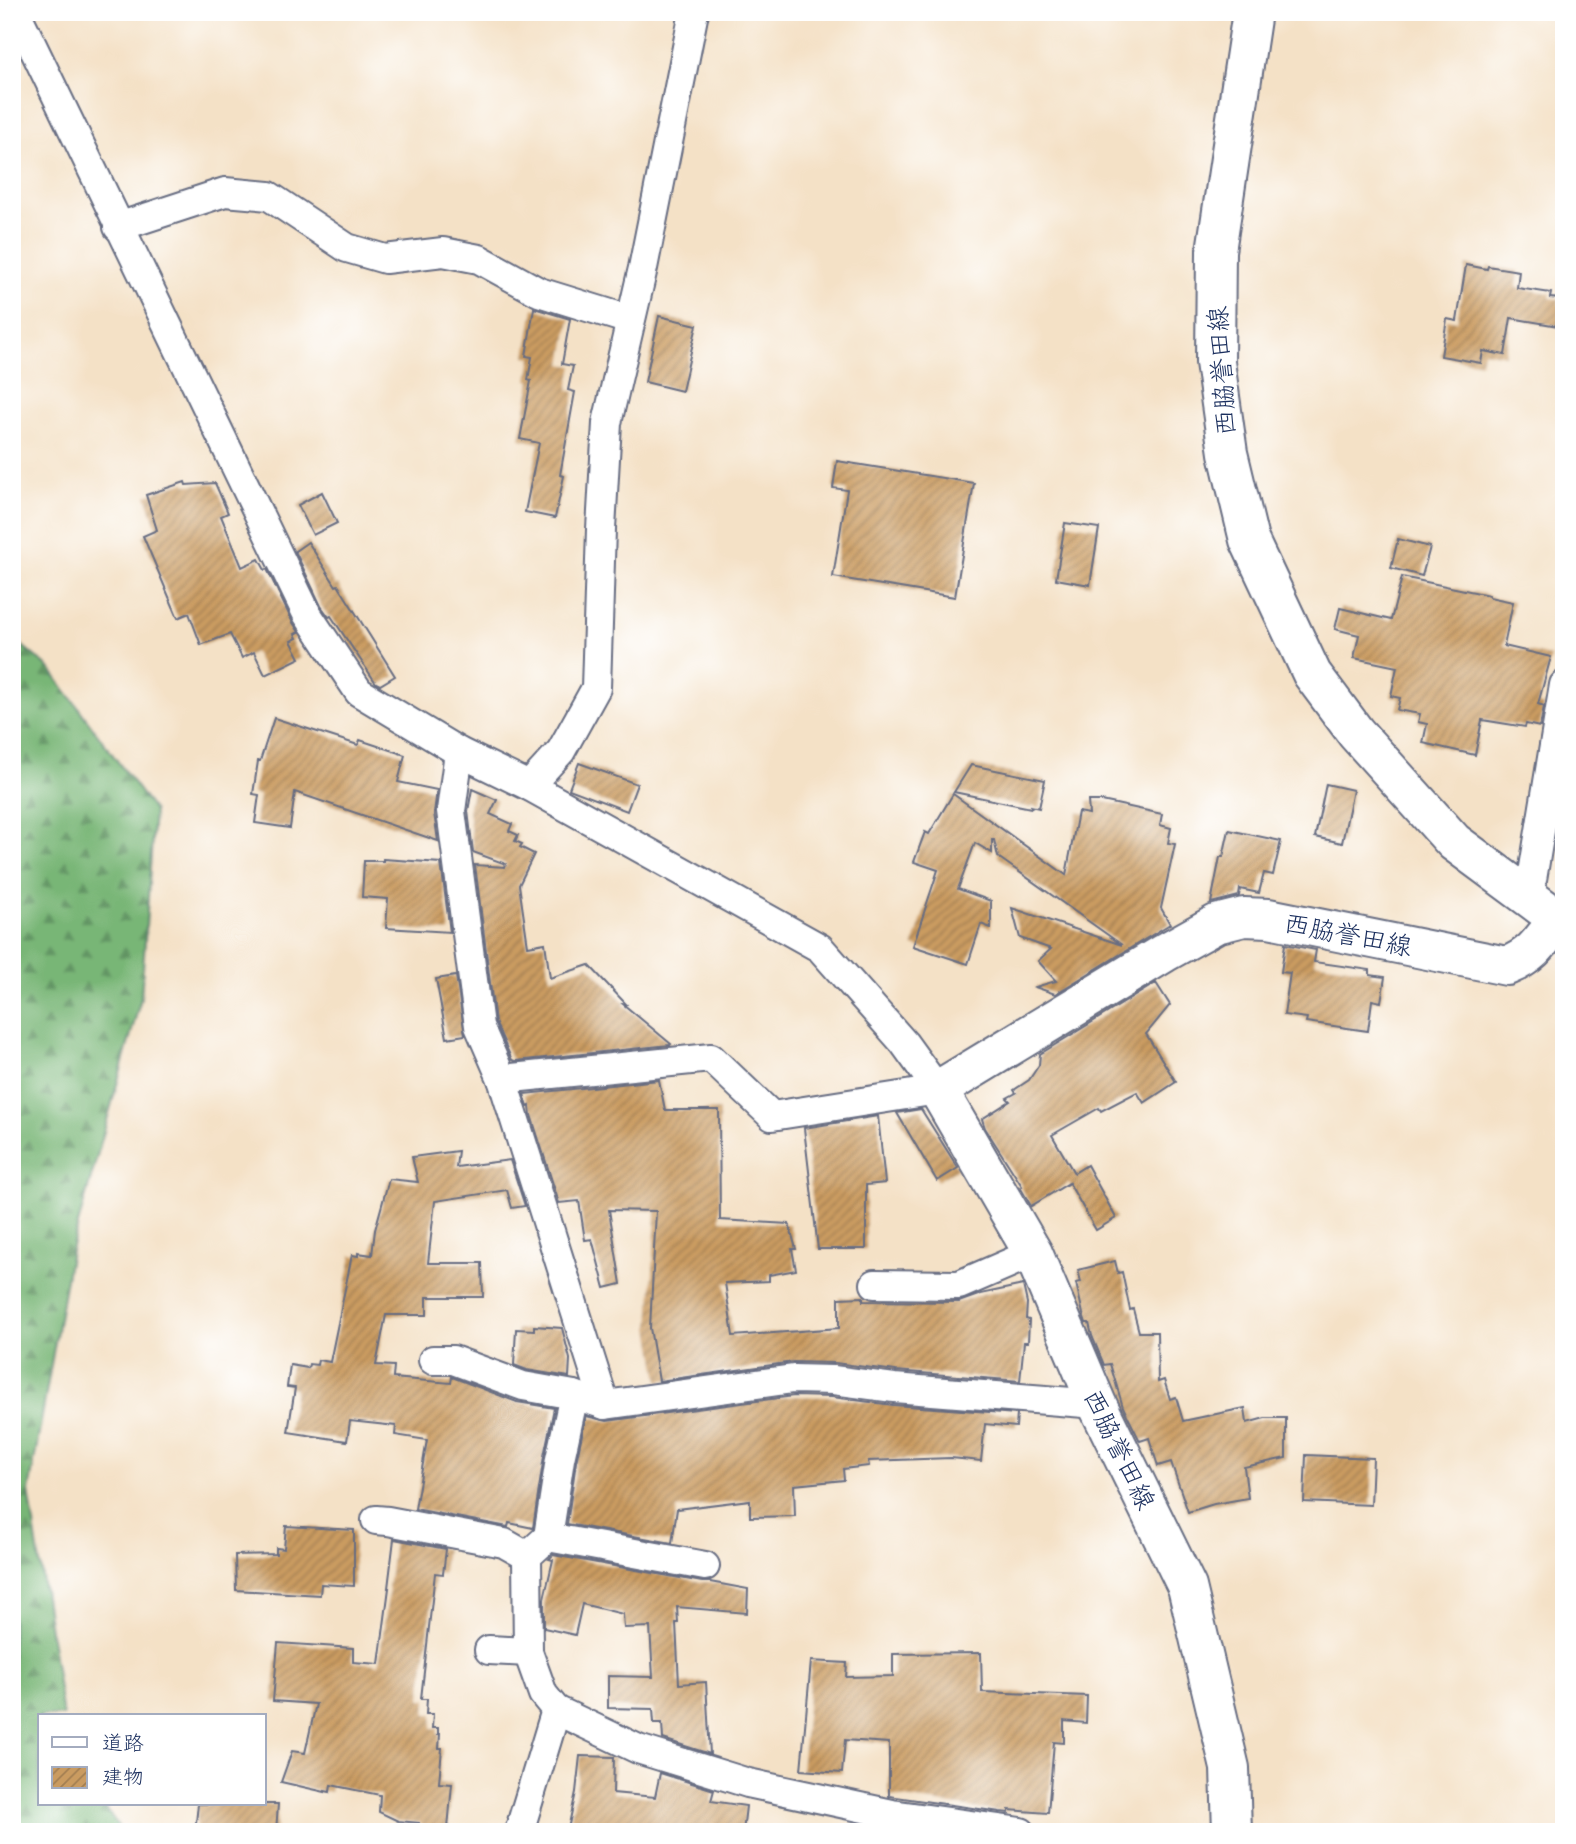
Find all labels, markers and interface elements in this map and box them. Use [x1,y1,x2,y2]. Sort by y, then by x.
street label: 西脇誉田線 [1199,305,1243,437]
street label: 西脇誉田線 [1281,904,1415,964]
street label: 西脇誉田線 [1076,1383,1164,1515]
legend [38,1714,266,1806]
text: 道路 [102,1728,144,1757]
text: 建物 [102,1762,144,1791]

